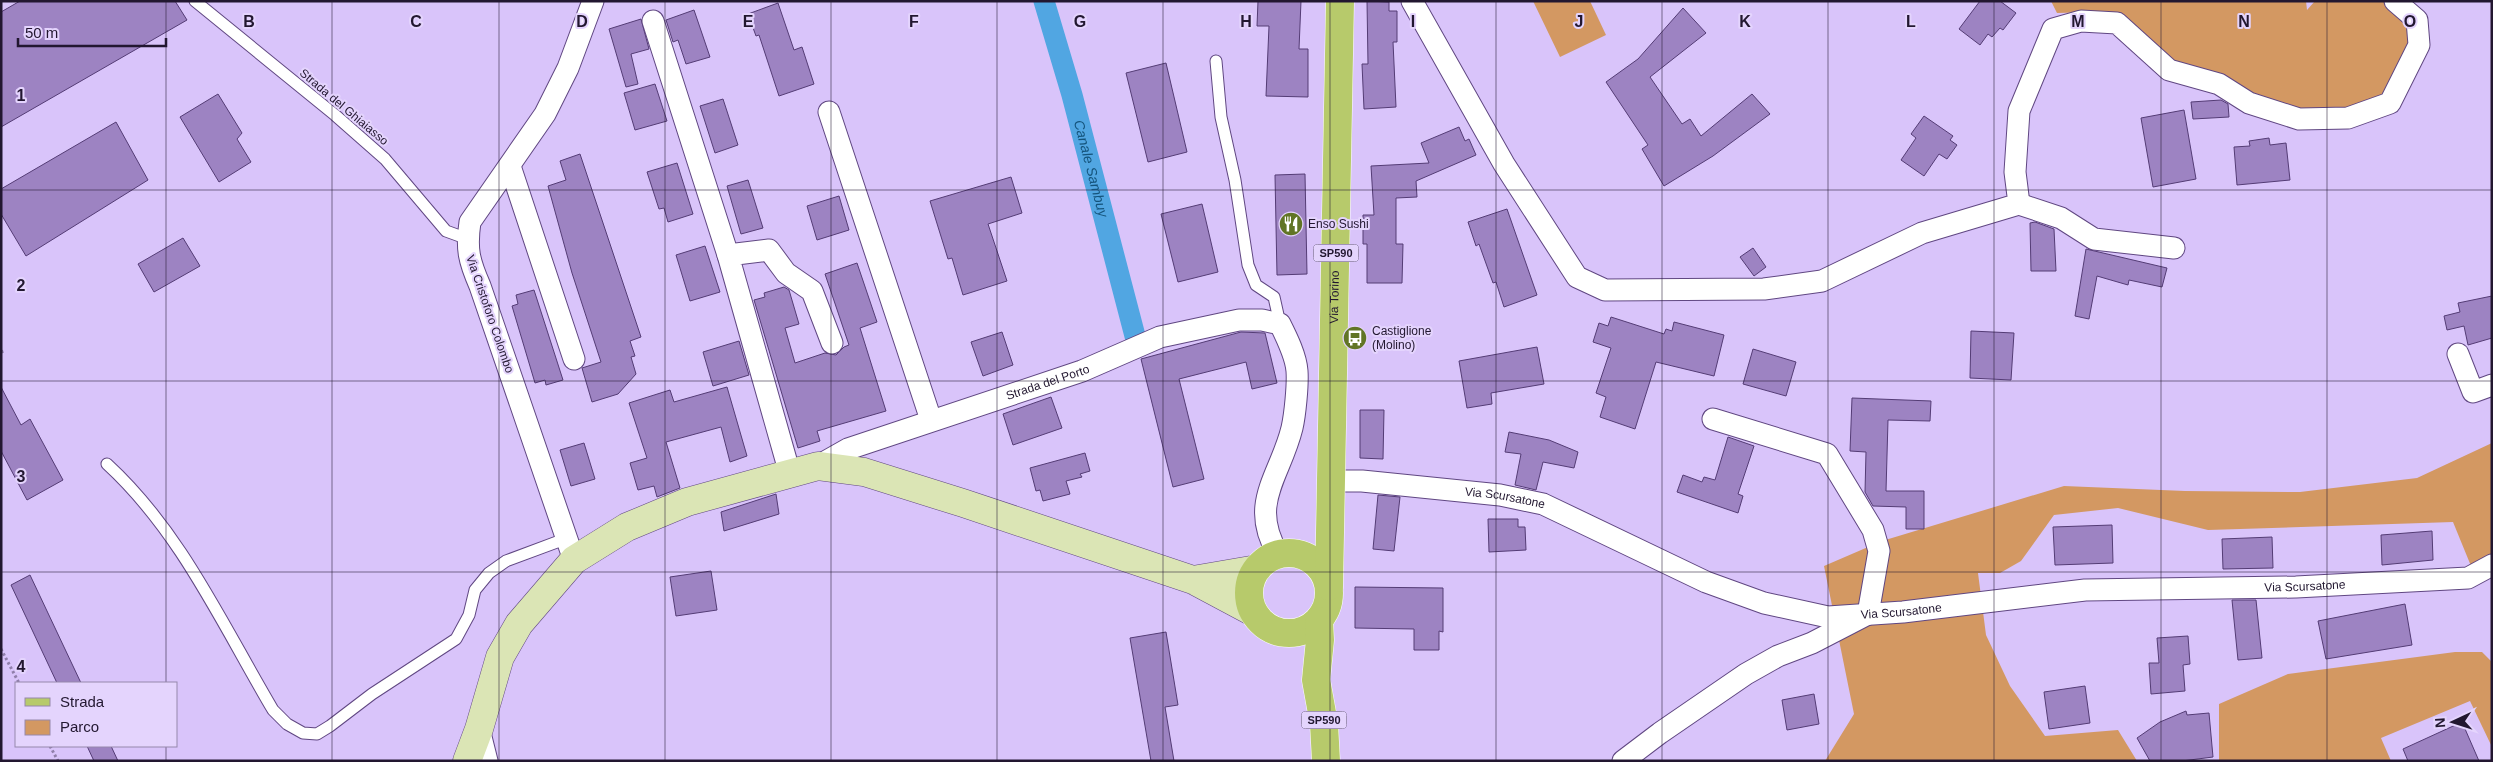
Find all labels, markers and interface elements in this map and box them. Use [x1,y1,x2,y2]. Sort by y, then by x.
text: B [243,13,255,30]
text: C [410,13,422,30]
text: D [576,13,588,30]
text: E [743,13,754,30]
text: F [909,13,919,30]
text: G [1074,13,1086,30]
text: H [1240,13,1252,30]
text: I [1411,13,1415,30]
text: J [1575,13,1583,30]
text: K [1739,13,1751,30]
text: L [1906,13,1916,30]
text: M [2071,13,2085,30]
text: N [2238,13,2250,30]
text: O [2404,13,2416,30]
scale bar [18,15,165,47]
text: 50 m [25,24,58,41]
street label: Strada del Ghiaiasso [297,66,391,148]
text: 1 [17,87,26,104]
water label: Canale Sambuy [1071,118,1112,220]
restaurant icon: Enso Sushi [1278,211,1304,237]
place label: Enso Sushi [1308,217,1369,231]
road number: SP590 [1314,244,1358,262]
street label: Via Cristoforo Colombo [463,253,517,375]
street label: Via Torino [1327,270,1342,324]
text: 2 [17,277,26,294]
place label: Castiglione (Molino) [1372,324,1432,352]
bus stop icon: Castiglione (Molino) [1342,325,1368,351]
street label: Strada del Porto [1004,362,1092,403]
text: 3 [17,468,26,485]
street label: Via Scursatone [1464,484,1547,511]
street label: Via Scursatone [2264,577,2346,594]
street label: Via Scursatone [1860,600,1943,622]
text: 4 [17,658,26,675]
legend [15,682,178,747]
text: Strada [60,693,105,710]
north arrow [2428,697,2478,747]
road number: SP590 [1302,712,1346,728]
text: N [2432,717,2448,729]
text: Parco [60,718,99,735]

